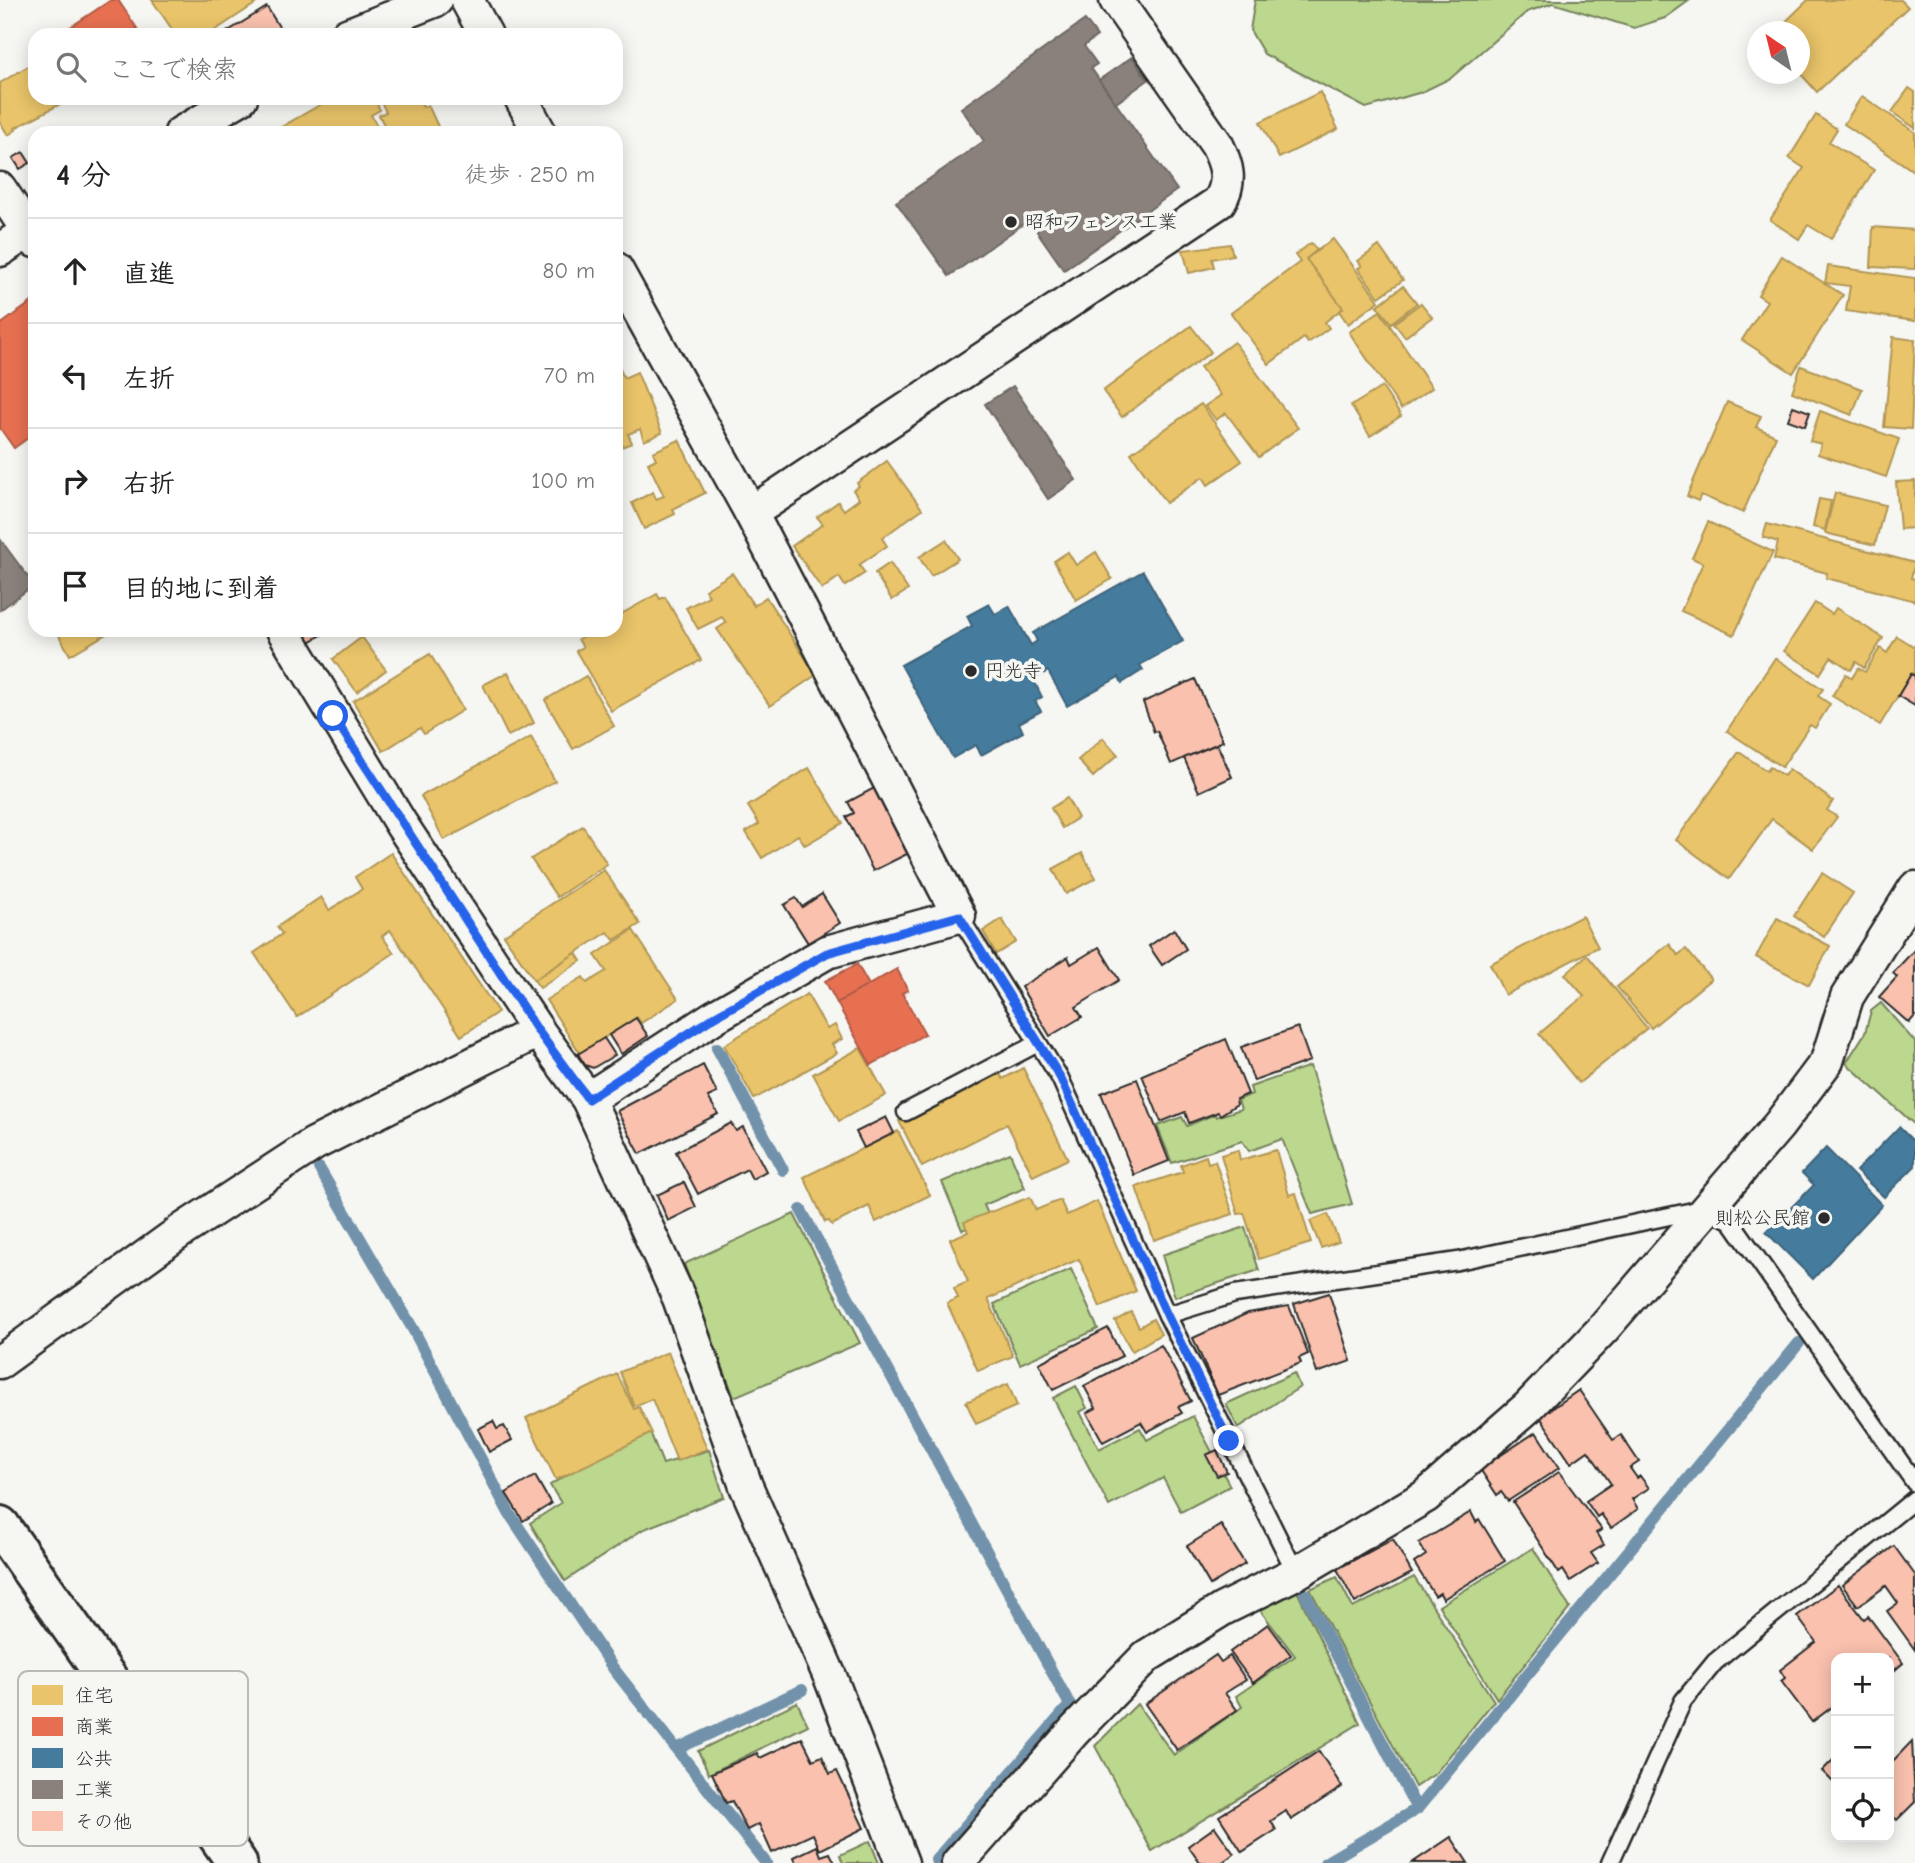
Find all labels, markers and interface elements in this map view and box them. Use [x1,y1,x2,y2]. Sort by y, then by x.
north arrow [1747,21,1810,84]
search box [28,28,623,105]
icon: search [52,48,90,86]
text: ここで検索 [108,55,238,85]
text: 4 分 [56,158,111,193]
text: 徒歩 · 250 m [464,161,595,188]
place label: 昭和フェンス工業 [1025,211,1177,233]
marker: 昭和フェンス工業 [1003,214,1019,230]
icon: ahead [56,252,94,290]
text: 80 m [542,257,595,284]
text: 直進 [123,259,175,289]
icon: left [56,357,94,395]
text: 70 m [543,362,595,389]
text: 左折 [123,364,175,394]
icon: right [56,462,94,500]
text: 100 m [531,467,595,494]
text: 右折 [123,469,175,499]
icon: arrive [56,567,94,605]
text: 目的地に到着 [123,574,279,604]
place label: 円光寺 [985,660,1042,682]
marker: 円光寺 [963,663,979,679]
route start [317,700,348,731]
place label: 則松公民館 [1715,1207,1810,1229]
marker: 則松公民館 [1816,1210,1832,1226]
route end [1213,1425,1244,1456]
map controls [1831,1653,1894,1842]
button: + [1831,1653,1894,1716]
legend [18,1671,248,1846]
text: 住宅 [75,1685,113,1707]
text: 商業 [75,1716,113,1738]
button: − [1831,1716,1894,1779]
text: 公共 [75,1748,113,1770]
text: 工業 [75,1779,113,1801]
button: locate [1831,1779,1894,1842]
text: その他 [75,1811,132,1833]

